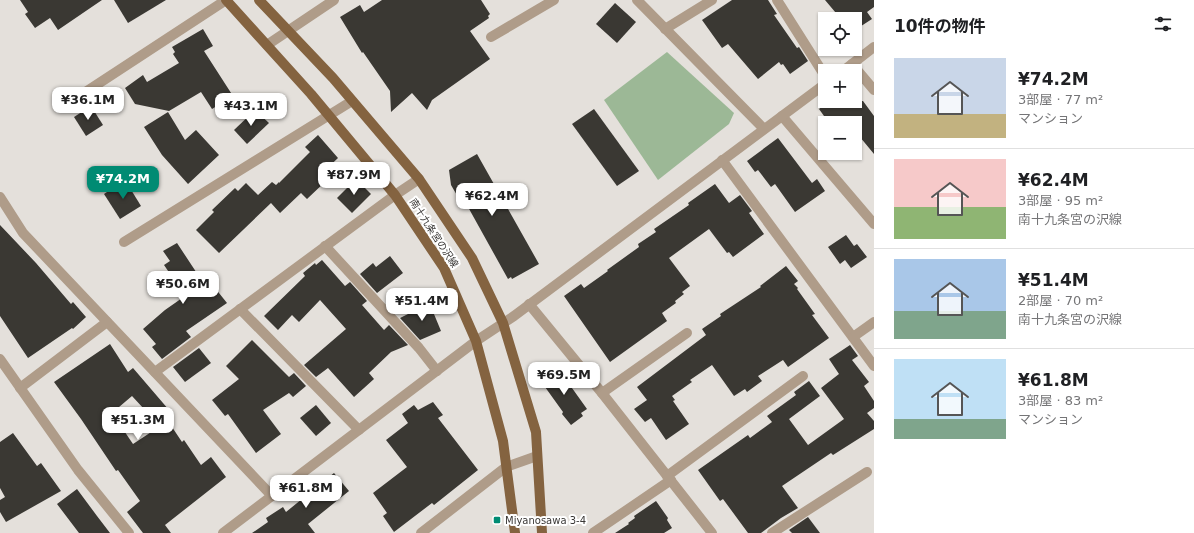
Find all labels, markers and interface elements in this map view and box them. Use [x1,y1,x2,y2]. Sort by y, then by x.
map controls [818,12,862,160]
button: locate [818,12,862,56]
icon: filters [1152,13,1174,35]
text: 10件の物件 [894,16,986,36]
button: + [818,64,862,108]
text: ¥74.2M [1018,69,1089,89]
icon: home [926,74,974,122]
pin: ¥36.1M [55,87,121,121]
text: ¥36.1M [61,92,115,107]
text: 3部屋 · 77 m² [1018,92,1103,107]
pin: ¥43.1M [218,93,284,127]
text: ¥43.1M [224,98,278,113]
text: マンション [1018,111,1083,126]
button: − [818,116,862,160]
pin: ¥87.9M [321,162,387,196]
pin: ¥74.2M [90,166,156,200]
text: ¥87.9M [327,167,381,182]
text: ¥62.4M [1018,170,1089,190]
text: ¥74.2M [96,171,150,186]
icon: home [926,175,974,223]
pin: ¥62.4M [459,183,525,217]
text: ¥62.4M [465,188,519,203]
text: 3部屋 · 95 m² [1018,193,1103,208]
street label: 南十九条宮の沢線 [408,196,460,270]
text: 南十九条宮の沢線 [1018,212,1122,227]
text: ¥51.4M [1018,270,1089,290]
pin: ¥50.6M [150,271,216,305]
icon: home [926,275,974,323]
text: ¥50.6M [156,276,210,291]
pin: ¥51.4M [389,288,455,322]
text: ¥51.4M [395,293,449,308]
text: 2部屋 · 70 m² [1018,293,1103,308]
text: 南十九条宮の沢線 [1018,312,1122,327]
pin: ¥69.5M [531,362,597,396]
text: ¥69.5M [537,367,591,382]
text: ¥61.8M [1018,370,1089,390]
icon: home [926,375,974,423]
text: 3部屋 · 83 m² [1018,393,1103,408]
pin: ¥51.3M [105,407,171,441]
text: ¥51.3M [111,412,165,427]
text: マンション [1018,412,1083,427]
pin: ¥61.8M [273,475,339,509]
text: ¥61.8M [279,480,333,495]
marker: Miyanosawa 3-4 [492,515,502,525]
place label: Miyanosawa 3-4 [505,515,586,526]

